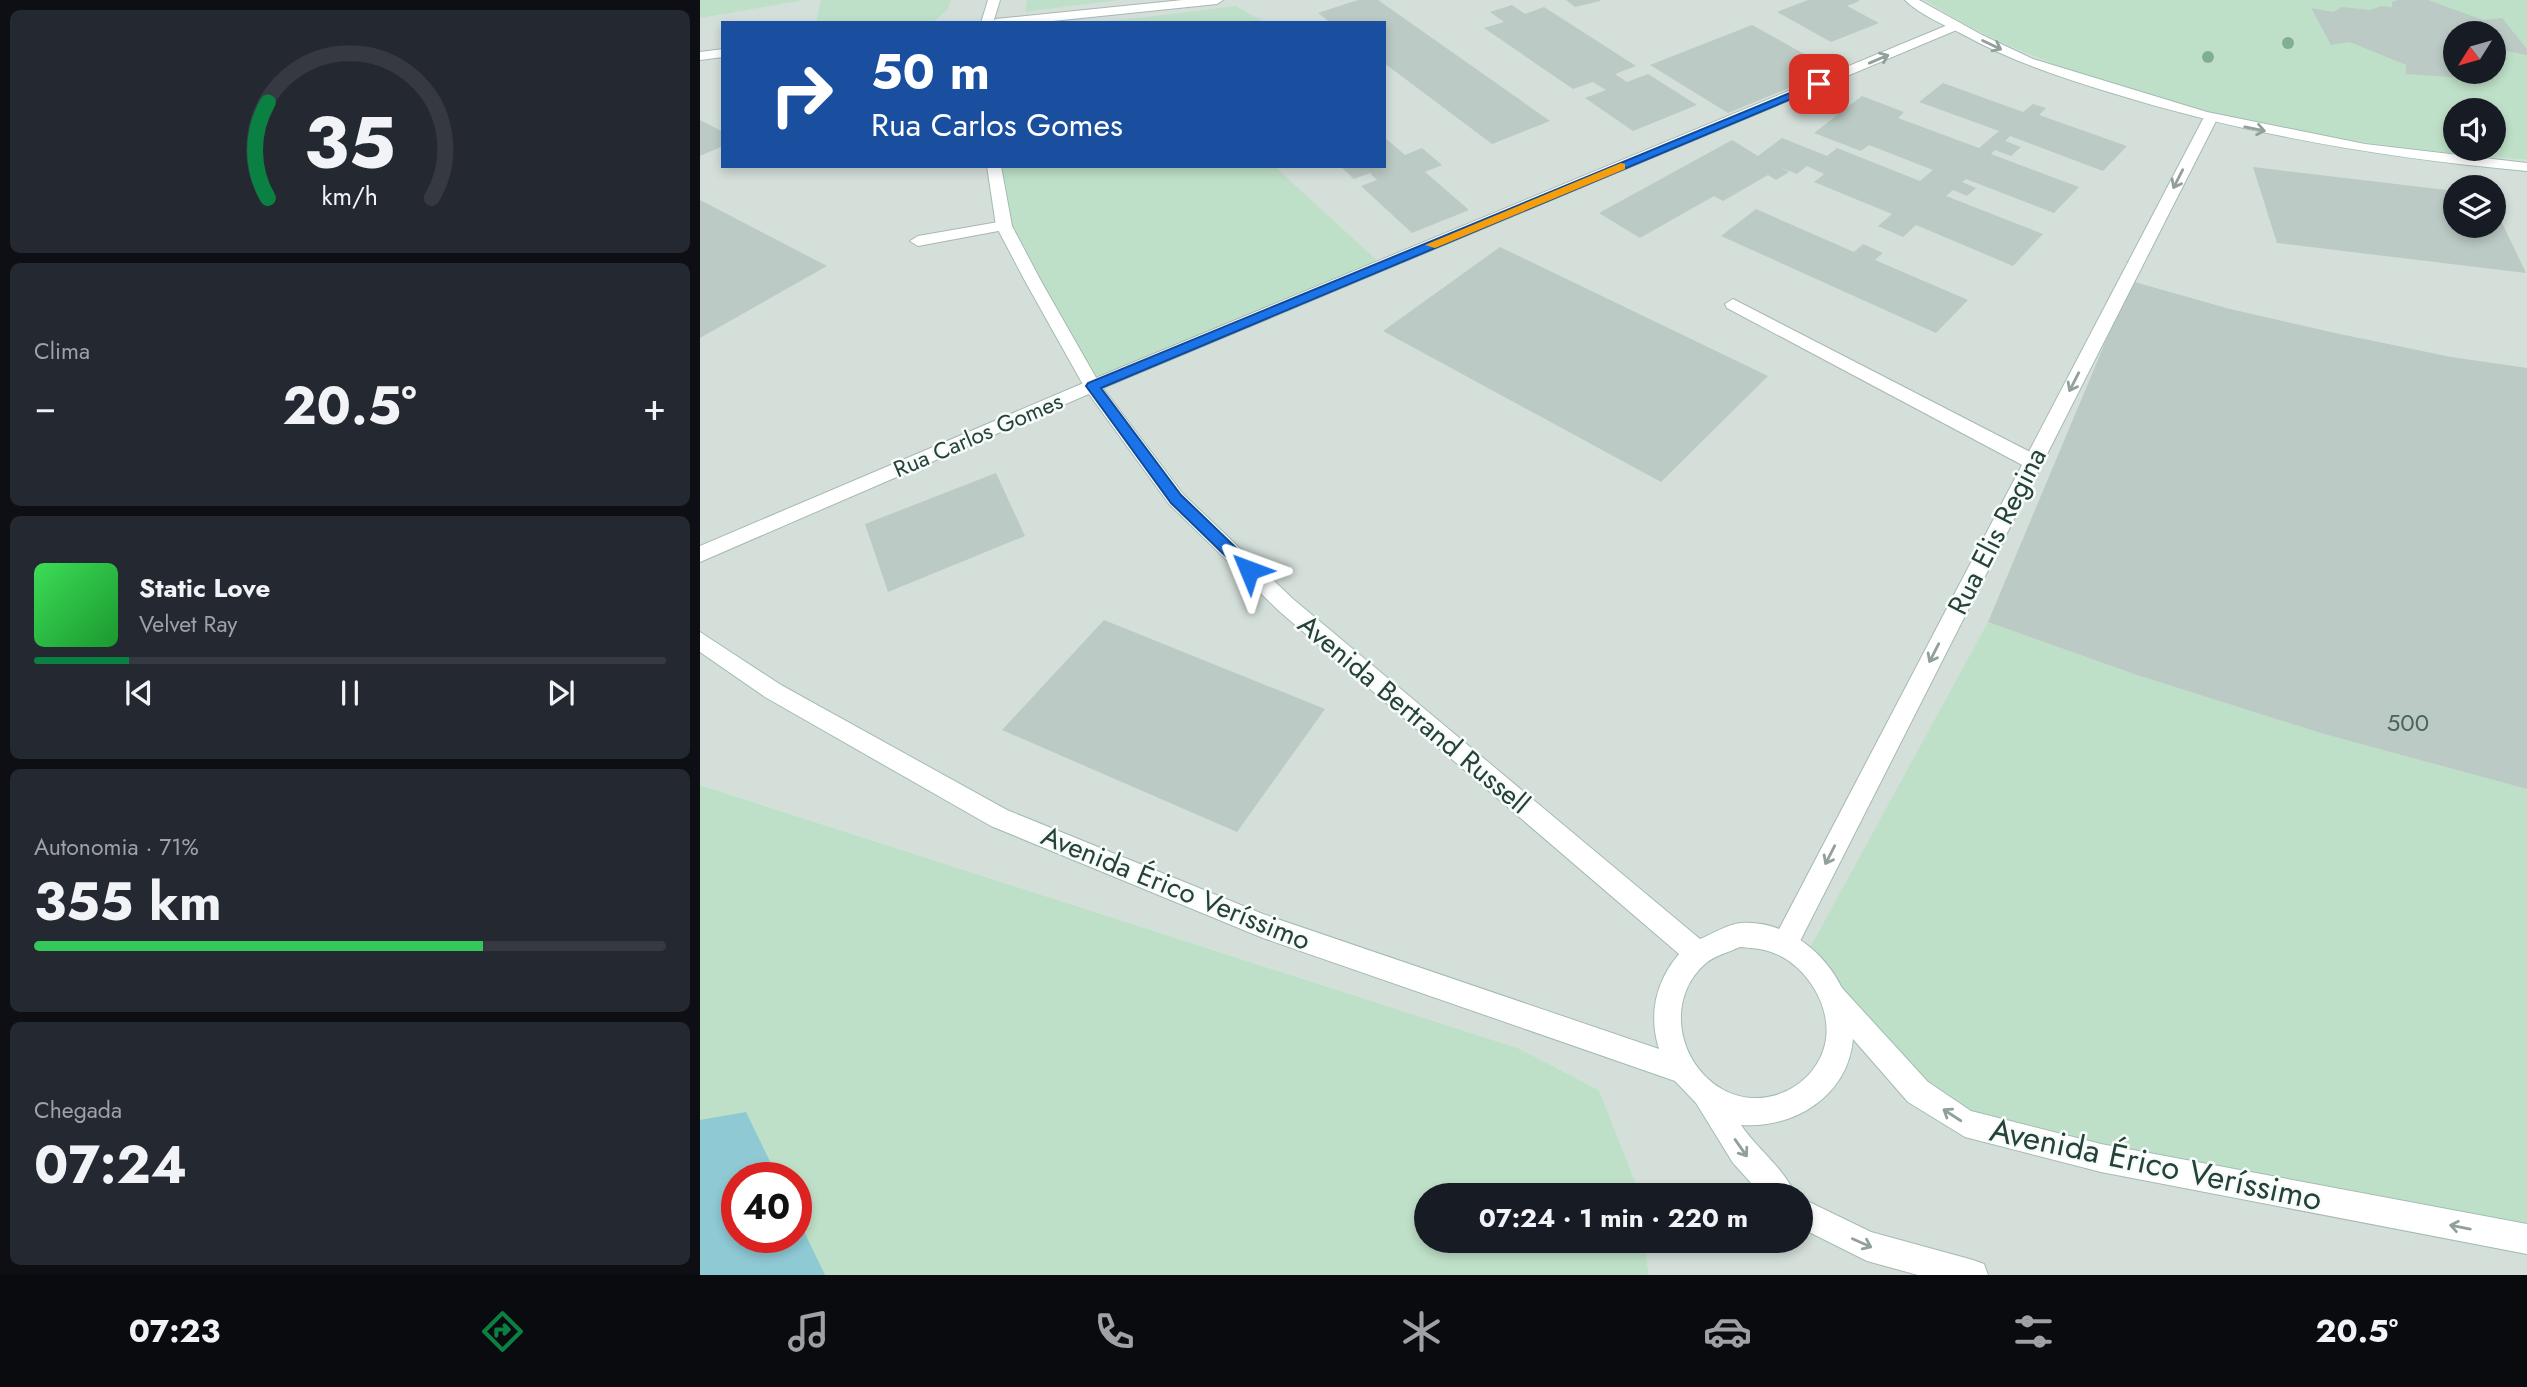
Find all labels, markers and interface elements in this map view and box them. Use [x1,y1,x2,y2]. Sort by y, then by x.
north arrow [2443,21,2506,84]
map controls [2443,21,2506,238]
text: 50 m [871,37,990,107]
one-way arrow [1981,38,2002,52]
icon: right [756,49,847,140]
one-way arrow [1868,51,1890,64]
pin [1789,54,1849,114]
icon: arrive [1800,65,1838,103]
text: 35 [304,90,396,195]
button: sound [2443,98,2506,161]
text: Rua Carlos Gomes [871,102,1123,148]
one-way arrow [2243,123,2266,136]
one-way arrow [2171,169,2185,189]
button: layers [2443,175,2506,238]
text: km/h [322,177,378,213]
text: Clima [34,334,90,368]
text: 20.5° [282,368,417,444]
one-way arrow [2067,371,2080,392]
text: − [34,379,56,434]
text: + [643,379,666,434]
street label: Rua Carlos Gomes [888,384,1068,486]
street label: Rua Elis Regina [1937,440,2057,622]
position arrow [1212,533,1286,607]
text: Static Love [139,569,271,607]
street label: Avenida Bertrand Russell [1289,604,1539,824]
text: Velvet Ray [139,607,237,641]
one-way arrow [1927,642,1940,663]
icon: previous [120,674,158,712]
icon: pause [331,674,369,712]
icon: next [542,674,580,712]
house number: 500 [2387,705,2429,740]
street label: Avenida Érico Veríssimo [1035,815,1317,961]
text: Autonomia · 71% [34,830,199,864]
one-way arrow [1822,845,1836,865]
text: 355 km [34,864,222,940]
text: Chegada [34,1093,122,1127]
street label: Avenida Érico Veríssimo [1986,1106,2326,1222]
one-way arrow [1943,1107,1962,1122]
text: 07:24 [34,1127,187,1203]
one-way arrow [1734,1138,1748,1157]
speed limit sign: 40 [721,1162,812,1253]
text: 07:24 · 1 min · 220 m [1479,1199,1748,1237]
one-way arrow [2449,1219,2472,1233]
one-way arrow [1851,1237,1872,1250]
icon: directions [478,1307,527,1356]
icon: music [784,1307,833,1356]
icon: phone [1090,1307,1139,1356]
icon: climate [1397,1307,1446,1356]
icon: car [1703,1307,1752,1356]
icon: filters [2009,1307,2058,1356]
text: 07:23 [129,1308,220,1354]
text: 20.5° [2316,1308,2398,1354]

